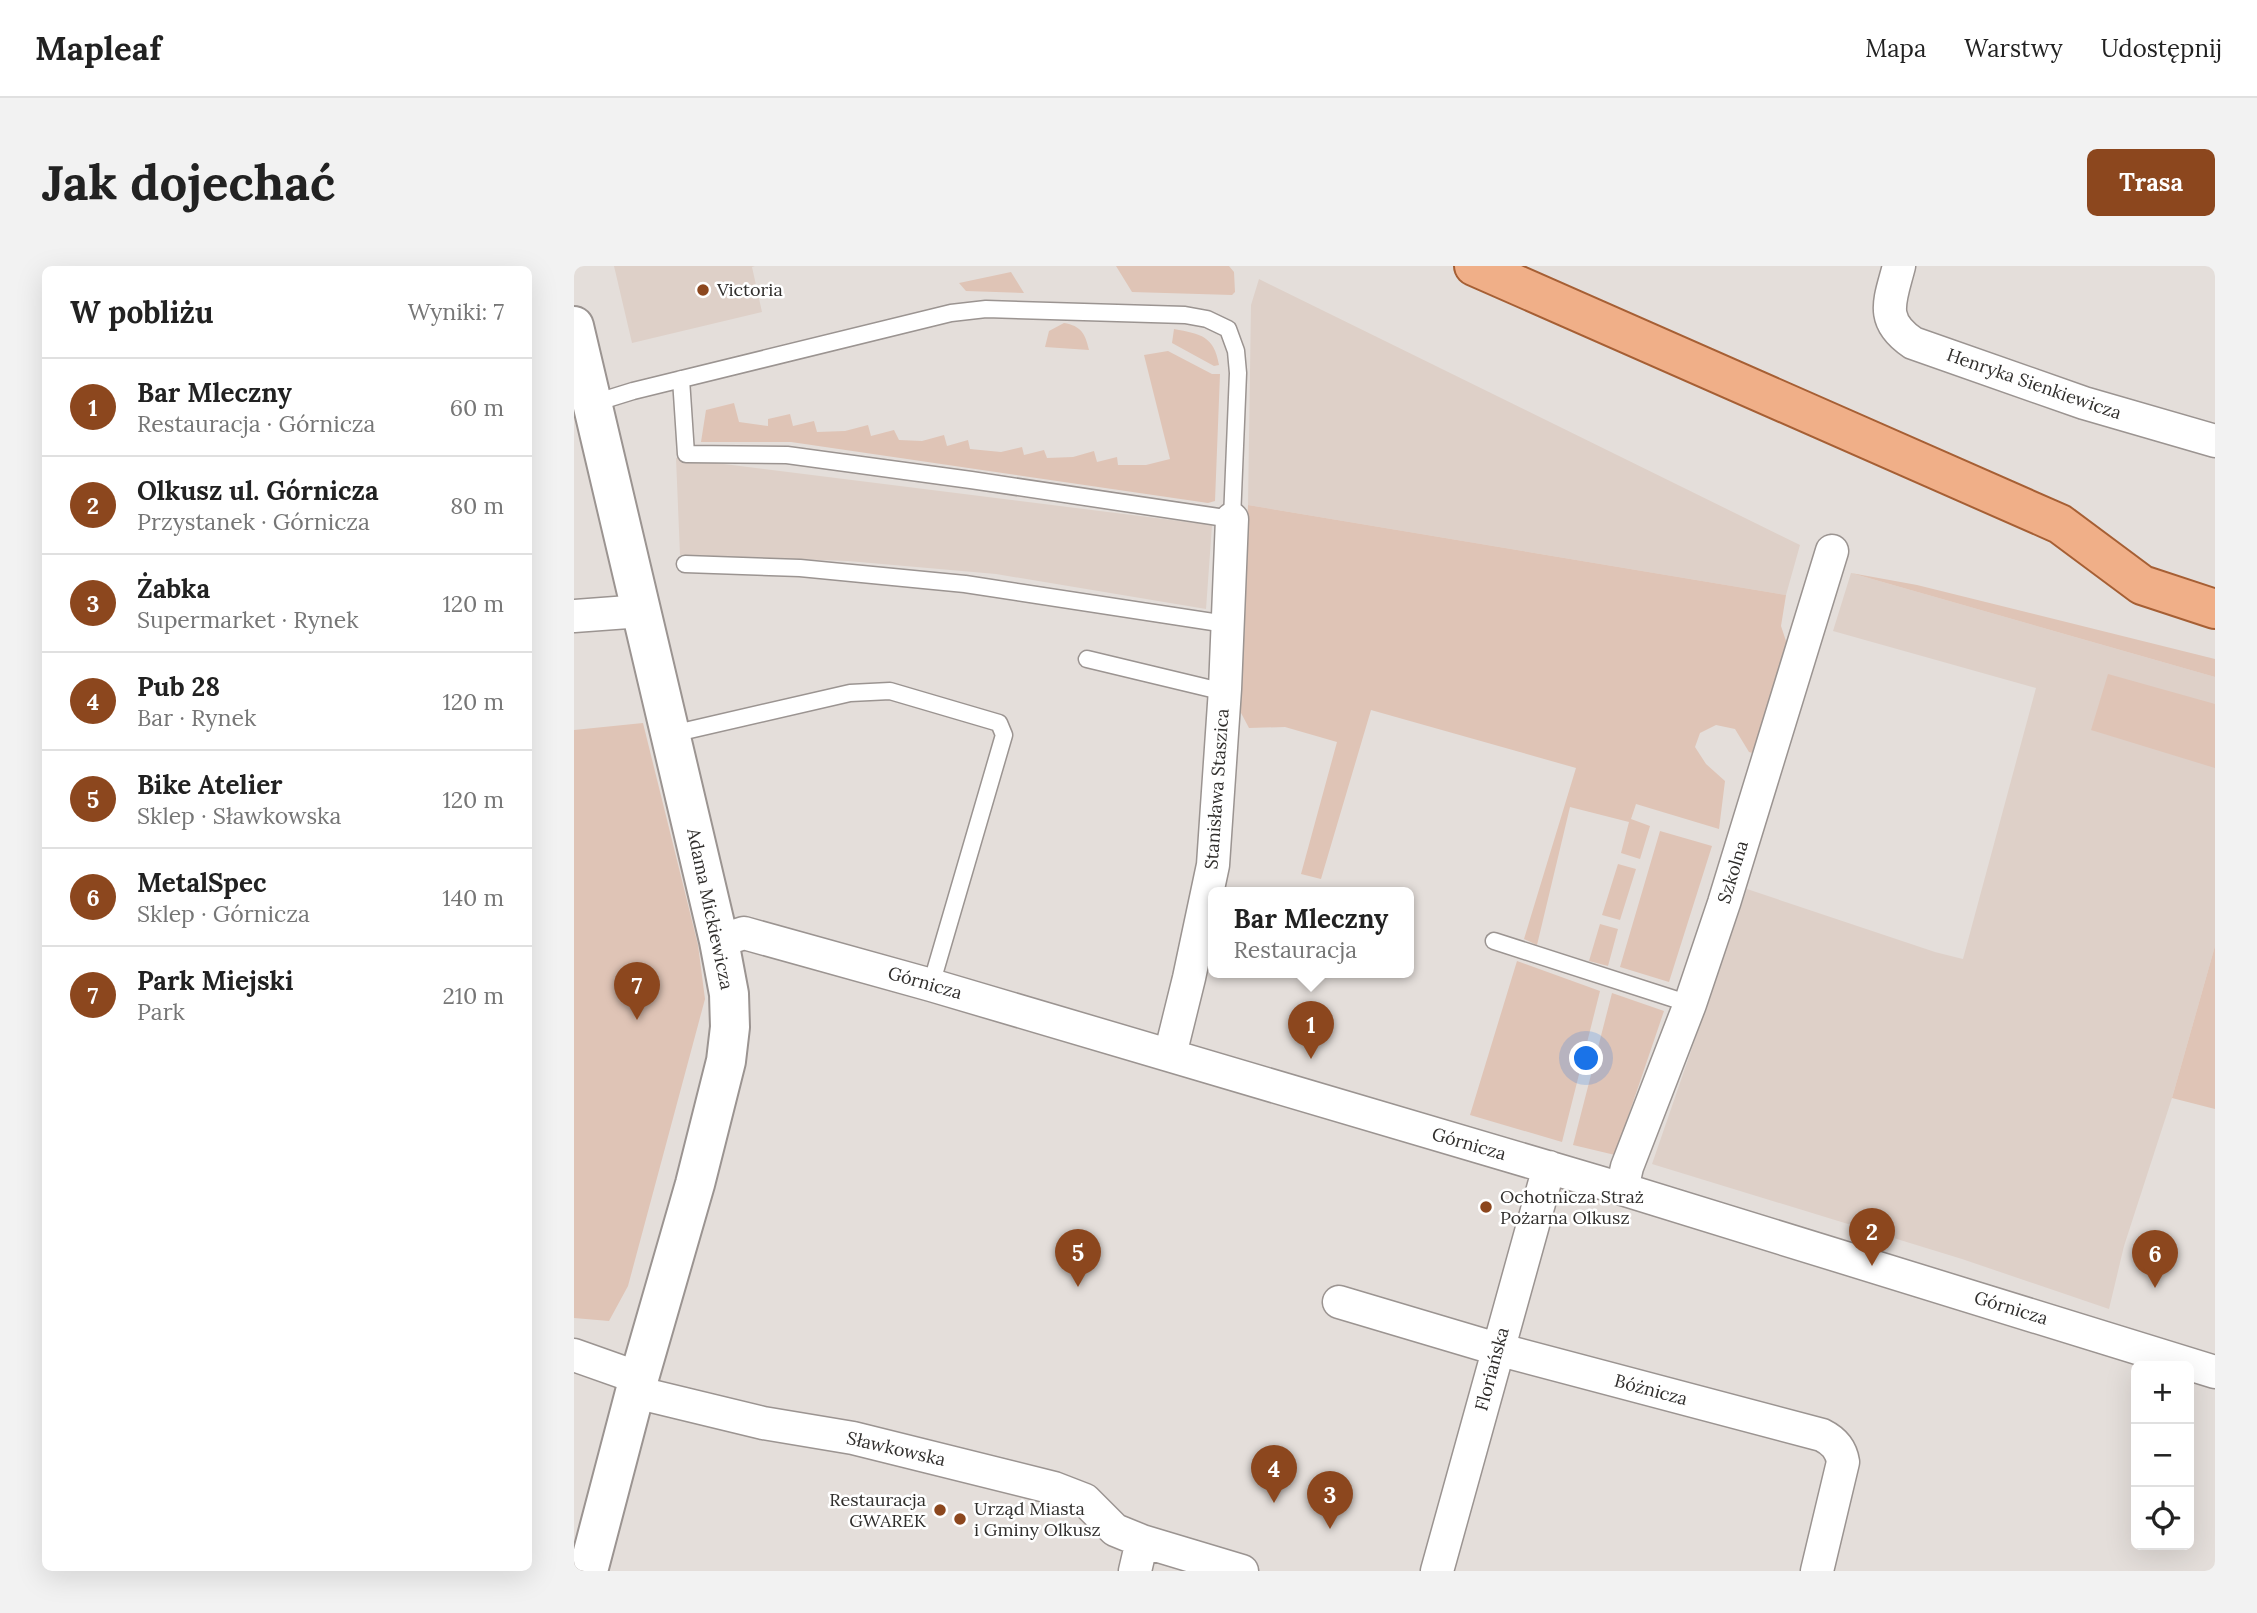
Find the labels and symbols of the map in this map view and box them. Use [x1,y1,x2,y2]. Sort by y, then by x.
place label: Victoria [716,278,783,301]
marker: Victoria [695,282,711,298]
street label: Henryka Sienkiewicza [1944,343,2125,424]
street label: Stanisława Staszica [1199,708,1234,870]
street label: Adama Mickiewicza [682,825,739,992]
street label: Szkolna [1712,838,1753,906]
street label: Górnicza [885,961,965,1004]
pin: 7 [614,962,660,1020]
pin: 1 [1288,1001,1334,1059]
your location [1569,1041,1603,1075]
street label: Górnicza [1429,1122,1509,1165]
place label: Ochotnicza Straż Pożarna Olkusz [1500,1185,1644,1229]
marker: Ochotnicza Straż Pożarna Olkusz [1478,1199,1494,1215]
pin: 2 [1849,1208,1895,1266]
pin: 5 [1055,1229,1101,1287]
pin: 6 [2132,1230,2178,1288]
street label: Górnicza [1971,1285,2051,1330]
street label: Floriańska [1469,1325,1514,1413]
street label: Bóżnicza [1612,1369,1690,1410]
street label: Sławkowska [844,1426,948,1471]
pin: 4 [1251,1445,1297,1503]
pin: 3 [1307,1471,1353,1529]
place label: Restauracja GWAREK [829,1488,927,1532]
place label: Urząd Miasta i Gminy Olkusz [974,1497,1101,1541]
marker: Restauracja GWAREK [932,1502,948,1518]
marker: Urząd Miasta i Gminy Olkusz [952,1511,968,1527]

